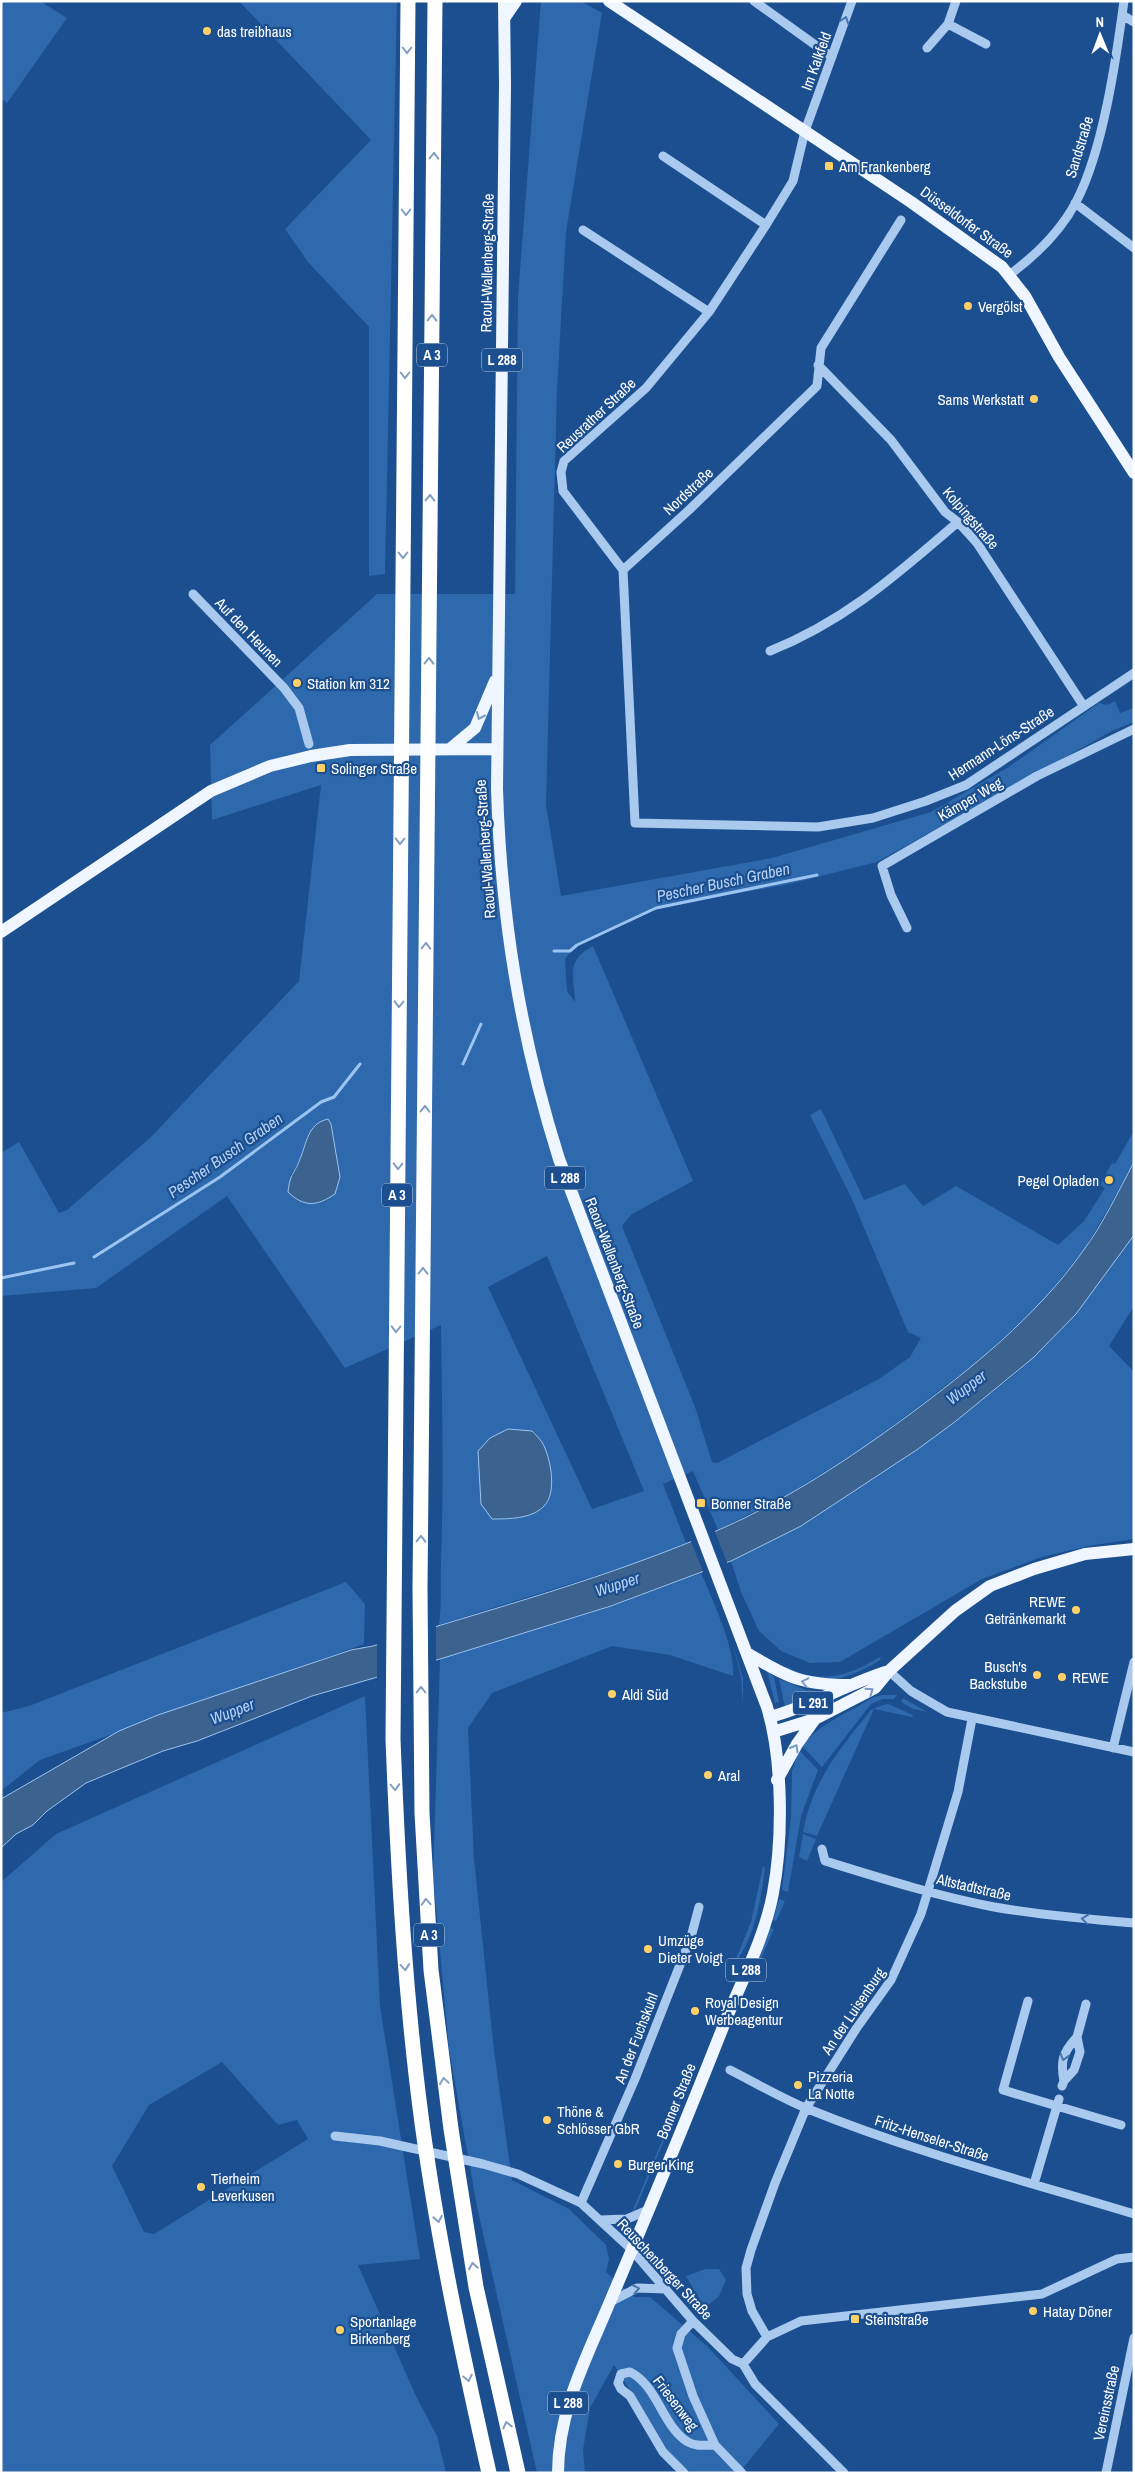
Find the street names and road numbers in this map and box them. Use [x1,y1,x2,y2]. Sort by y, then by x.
street label: Im Kalkfeld [796,29,836,93]
street label: Sandstraße [1060,113,1098,180]
street label: Düsseldorfer Straße [916,181,1018,263]
street label: Raoul-Wallenberg-Straße [475,193,499,333]
road number: A 3 [417,344,447,366]
road number: L 288 [482,348,522,372]
street label: Reusrather Straße [552,373,640,457]
street label: Nordstraße [658,462,718,520]
street label: Kolpingstraße [938,482,1004,554]
street label: Auf den Heunen [210,592,287,671]
street label: Hermann-Löns-Straße [944,701,1058,785]
street label: Kämper Weg [934,772,1006,826]
street label: Raoul-Wallenberg-Straße [470,779,500,919]
road number: L 288 [545,1166,585,1190]
road number: A 3 [382,1184,412,1206]
street label: Raoul-Wallenberg-Straße [580,1194,650,1332]
road number: L 291 [793,1692,833,1715]
street label: Altstadtstraße [934,1868,1013,1906]
road number: A 3 [414,1924,444,1946]
road number: L 288 [726,1958,766,1982]
street label: An der Luisenburg [815,1963,890,2060]
street label: An der Fuchskuhl [609,1990,663,2087]
street label: Bonner Straße [651,2060,701,2142]
street label: Fritz-Henseler-Straße [872,2110,992,2166]
street label: Reuschenberger Straße [613,2214,718,2324]
street label: Vereinsstraße [1088,2363,1124,2443]
street label: Friesenweg [648,2371,704,2435]
road number: L 288 [548,2392,588,2414]

